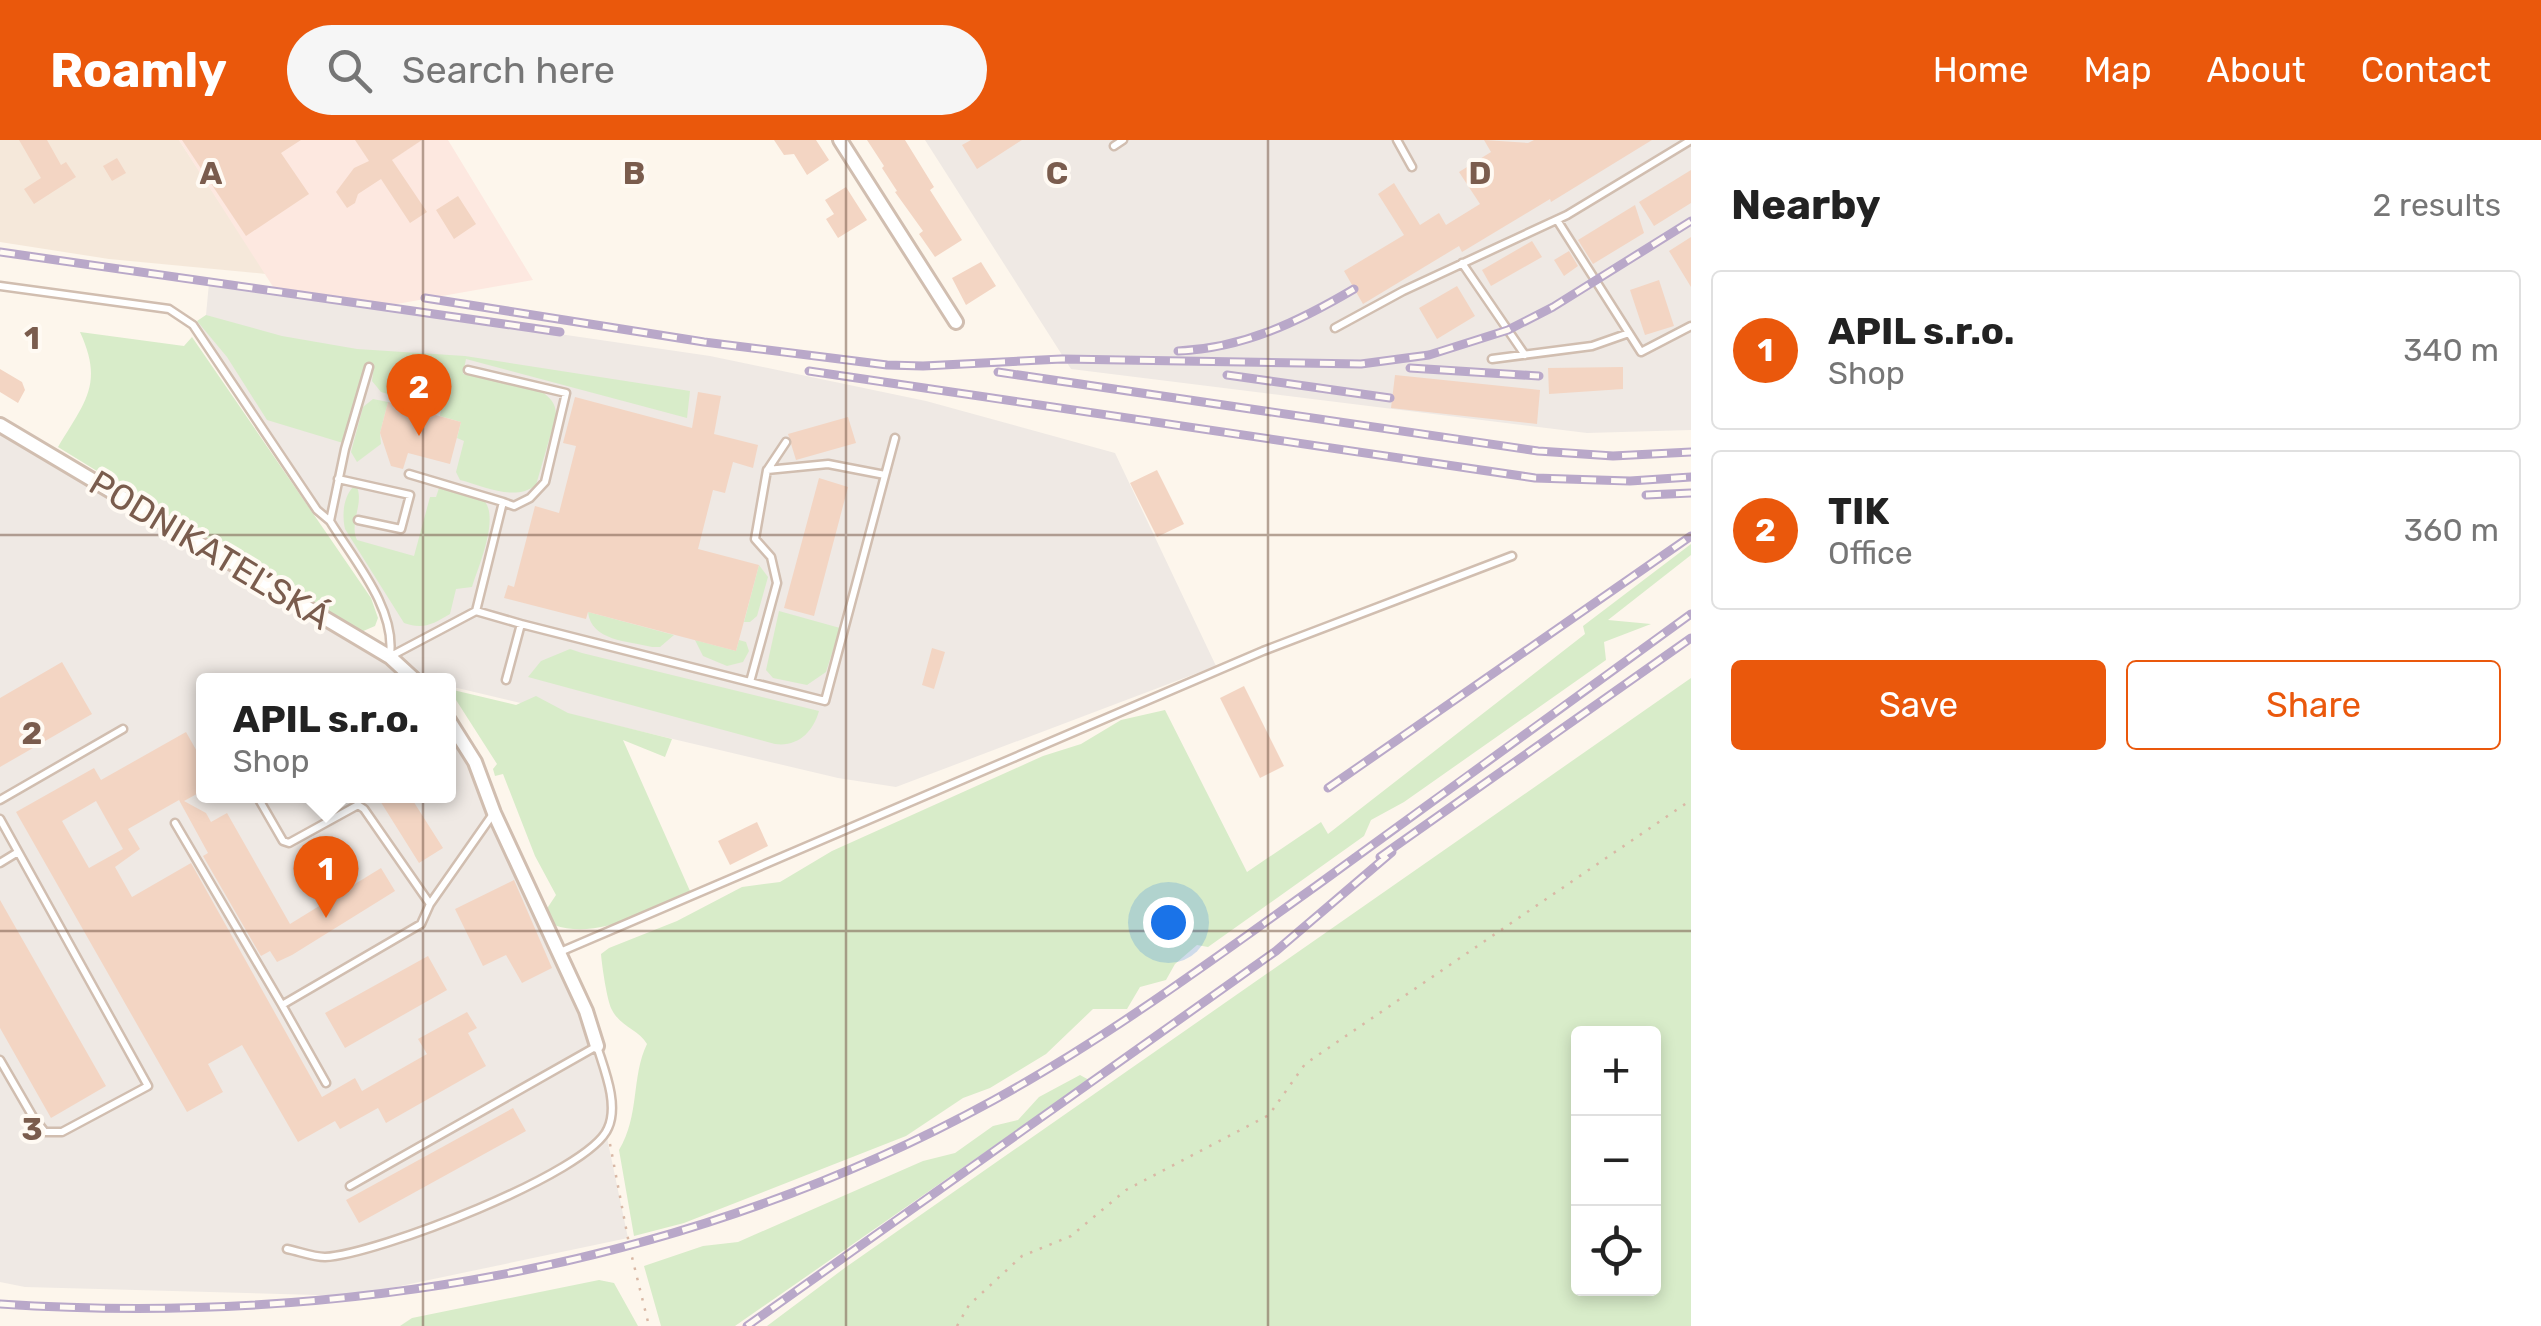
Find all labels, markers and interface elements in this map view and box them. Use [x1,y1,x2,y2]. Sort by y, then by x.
search box [287,25,987,115]
text: Roamly [50,42,227,99]
icon: search [322,43,377,98]
text: Search here [402,47,615,93]
text: Home [1933,49,2029,91]
text: Map [2084,49,2152,91]
text: About [2207,49,2306,91]
text: Contact [2361,49,2491,91]
text: A [200,154,223,192]
text: B [623,154,645,192]
text: C [1046,154,1068,192]
text: D [1469,154,1491,192]
text: Nearby [1731,180,1881,230]
text: 2 results [2372,186,2501,224]
text: APIL s.r.o. [1828,308,2015,354]
text: 1 [24,319,40,357]
text: 1 [1758,331,1773,369]
text: 340 m [2403,331,2499,369]
pin: 2 [386,354,452,436]
text: Shop [1828,354,1905,392]
street label: PODNIKATEĽSKÁ [82,462,338,638]
text: TIK [1828,488,1889,534]
text: 2 [1755,511,1776,549]
text: 360 m [2404,511,2499,549]
text: Office [1828,534,1913,572]
button: Save [1731,660,2106,750]
button: Share [2126,660,2501,750]
popup [196,673,456,803]
text: APIL s.r.o. [233,696,419,742]
text: 2 [22,714,42,752]
text: Shop [233,742,310,780]
pin: 1 [294,836,358,918]
your location [1143,897,1194,948]
map controls [1571,1026,1661,1296]
button: + [1571,1026,1661,1116]
text: 3 [21,1110,43,1148]
button: − [1571,1116,1661,1206]
button: locate [1571,1206,1661,1296]

